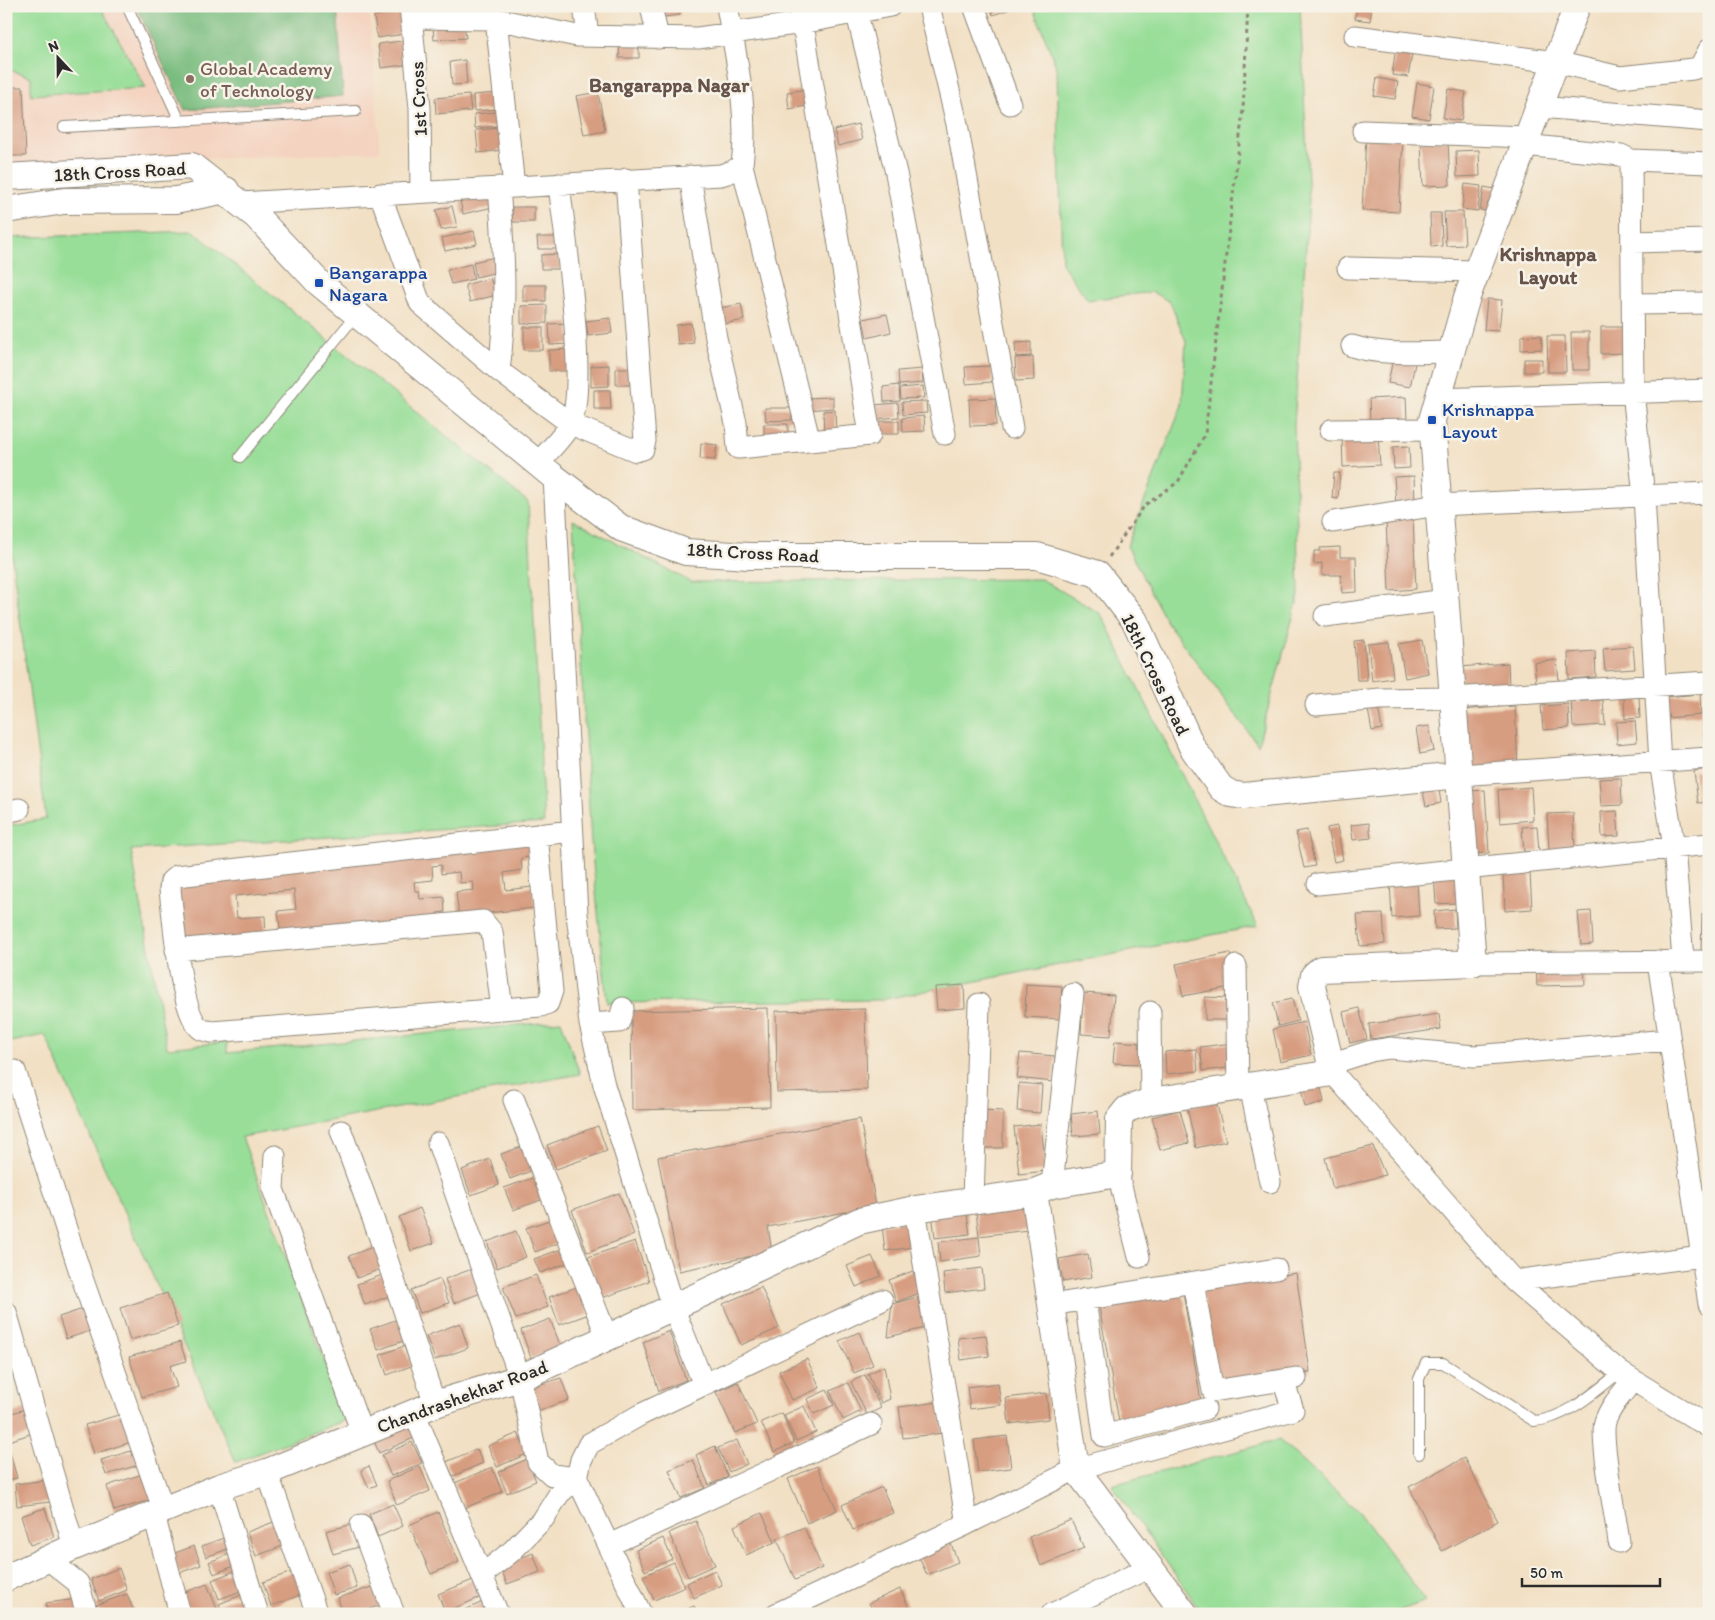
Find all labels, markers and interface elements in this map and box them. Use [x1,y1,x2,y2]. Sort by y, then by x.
north arrow [32,32,82,82]
text: N [46,37,61,56]
place label: Global Academy of Technology [200,57,332,102]
street label: 1st Cross [405,61,432,137]
marker: Global Academy of Technology [184,73,196,85]
district label: Bangarappa Nagar [589,73,750,98]
street label: 18th Cross Road [53,157,188,186]
district label: Krishnappa Layout [1499,242,1597,290]
place label: Bangarappa Nagara [329,261,428,306]
marker: Bangarappa Nagara [313,277,325,289]
place label: Krishnappa Layout [1442,398,1534,443]
marker: Krishnappa Layout [1426,414,1438,426]
street label: 18th Cross Road [686,538,820,567]
street label: 18th Cross Road [1116,610,1195,739]
street label: Chandrashekhar Road [374,1355,551,1438]
scale bar [1522,1555,1660,1587]
text: 50 m [1530,1564,1563,1582]

